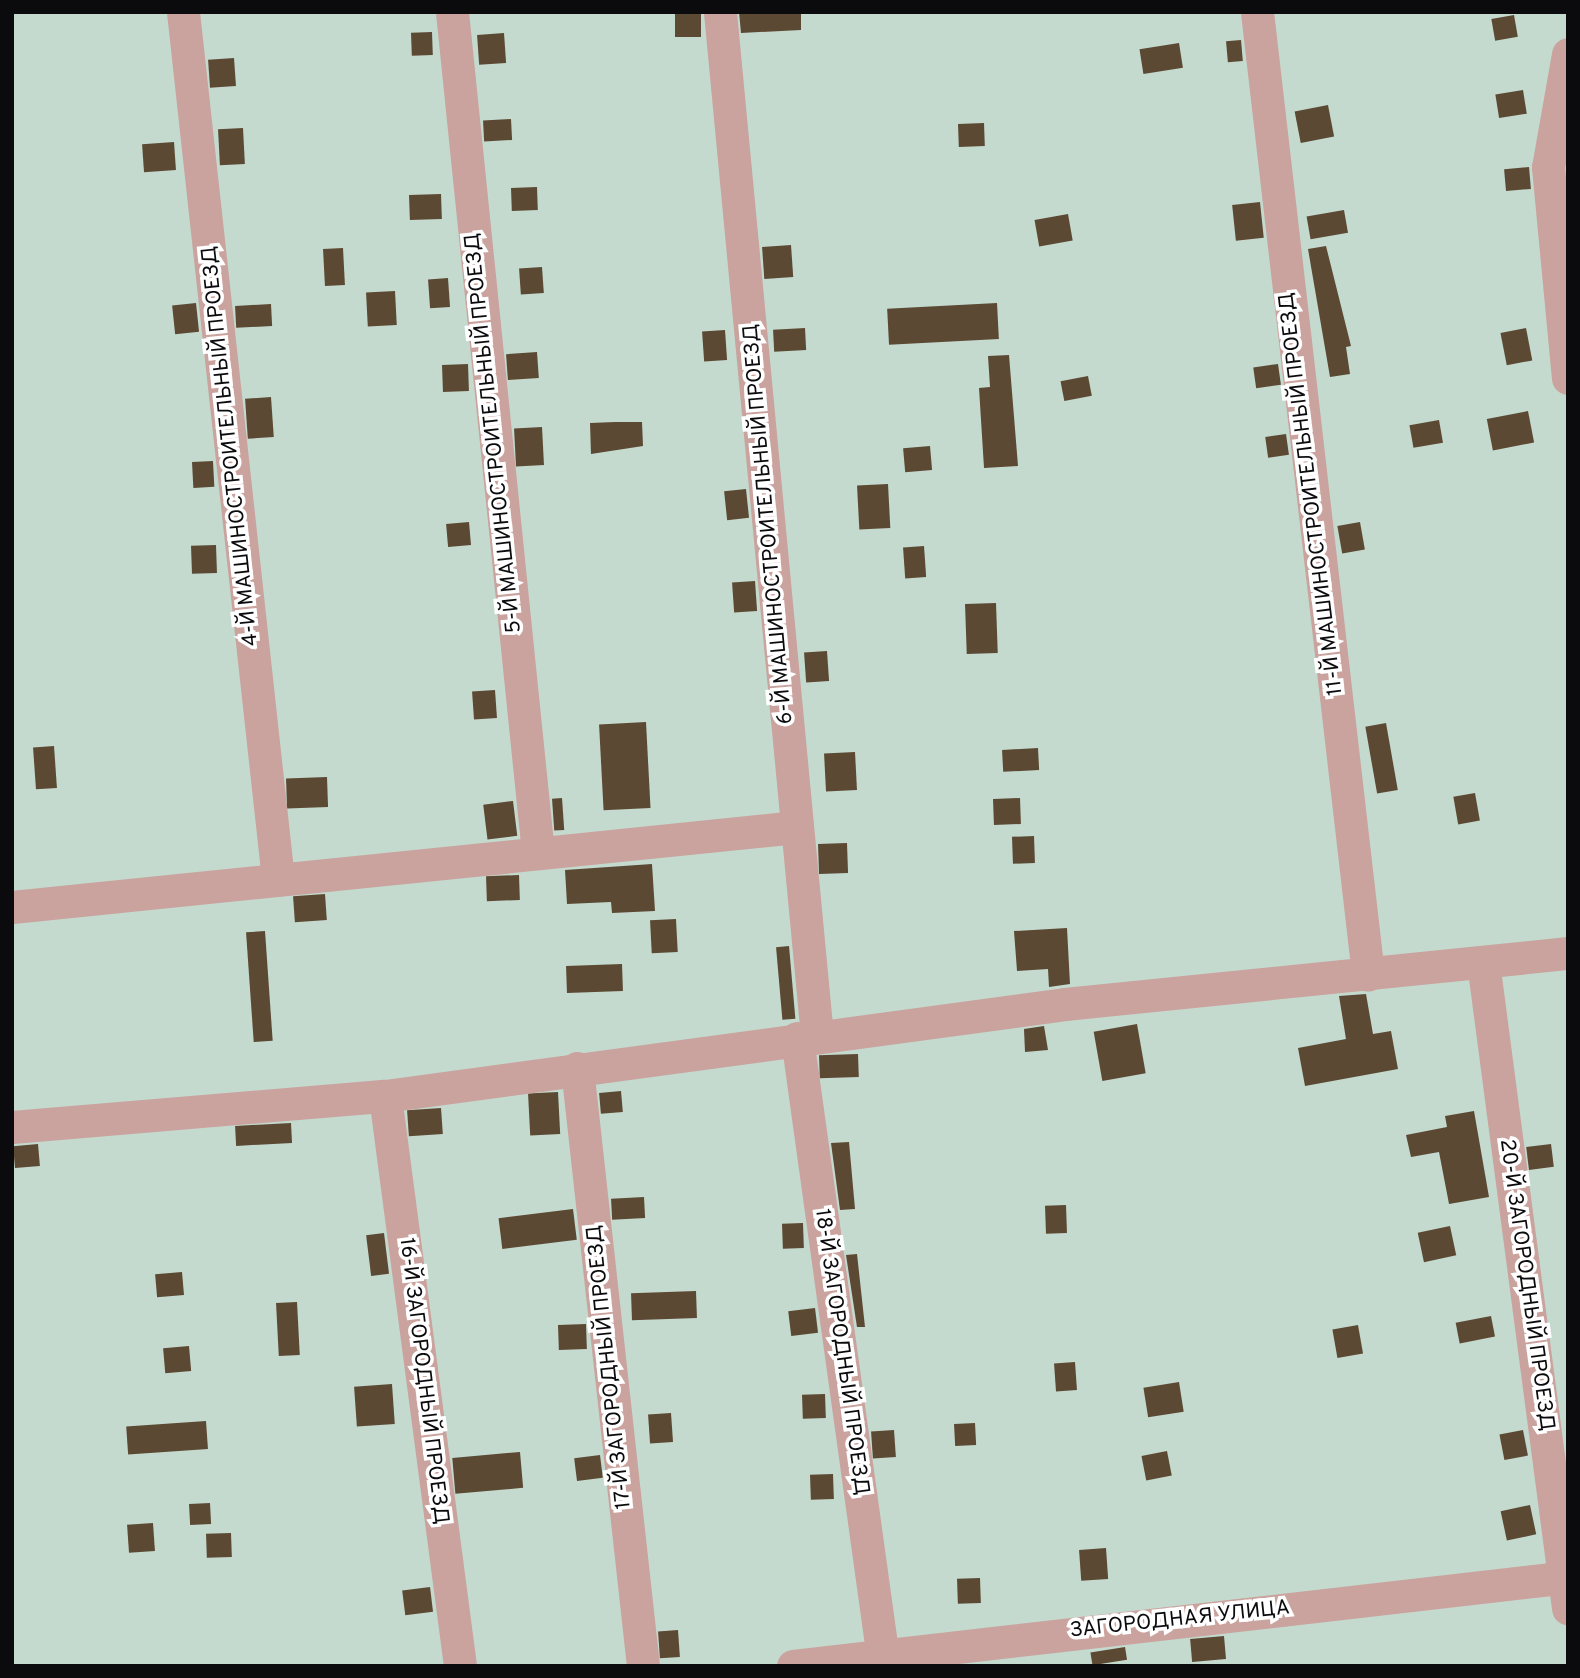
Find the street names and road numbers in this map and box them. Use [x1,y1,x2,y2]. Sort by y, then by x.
street label: 5-Й МАШИНОСТРОИТЕЛЬНЫЙ ПРОЕЗД [460,232,528,634]
street label: 4-Й МАШИНОСТРОИТЕЛЬНЫЙ ПРОЕЗД [197,245,265,647]
street label: 11-Й МАШИНОСТРОИТЕЛЬНЫЙ ПРОЕЗД [1275,291,1349,697]
street label: 6-Й МАШИНОСТРОИТЕЛЬНЫЙ ПРОЕЗД [739,323,799,725]
street label: 20-Й ЗАГОРОДНЫЙ ПРОЕЗД [1493,1137,1559,1433]
street label: 18-Й ЗАГОРОДНЫЙ ПРОЕЗД [808,1207,874,1497]
street label: 17-Й ЗАГОРОДНЫЙ ПРОЕЗД [583,1224,637,1510]
street label: 16-Й ЗАГОРОДНЫЙ ПРОЕЗД [393,1236,453,1526]
street label: ЗАГОРОДНАЯ УЛИЦА [1069,1596,1291,1644]

